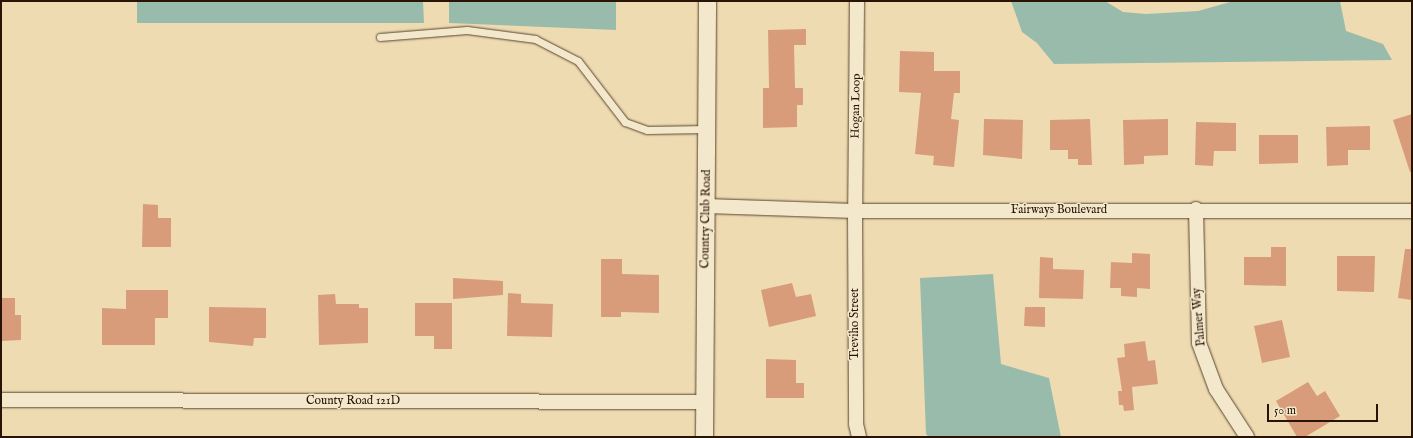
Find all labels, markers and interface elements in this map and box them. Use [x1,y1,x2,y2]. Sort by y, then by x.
street label: Hogan Loop [848,73,864,139]
street label: Country Club Road [698,169,714,269]
street label: Fairways Boulevard [1011,203,1107,217]
street label: Palmer Way [1189,287,1209,347]
street label: Treviho Street [848,288,862,360]
street label: County Road 121D [306,394,400,408]
scale bar [1269,396,1380,422]
text: 50 m [1274,403,1296,418]

